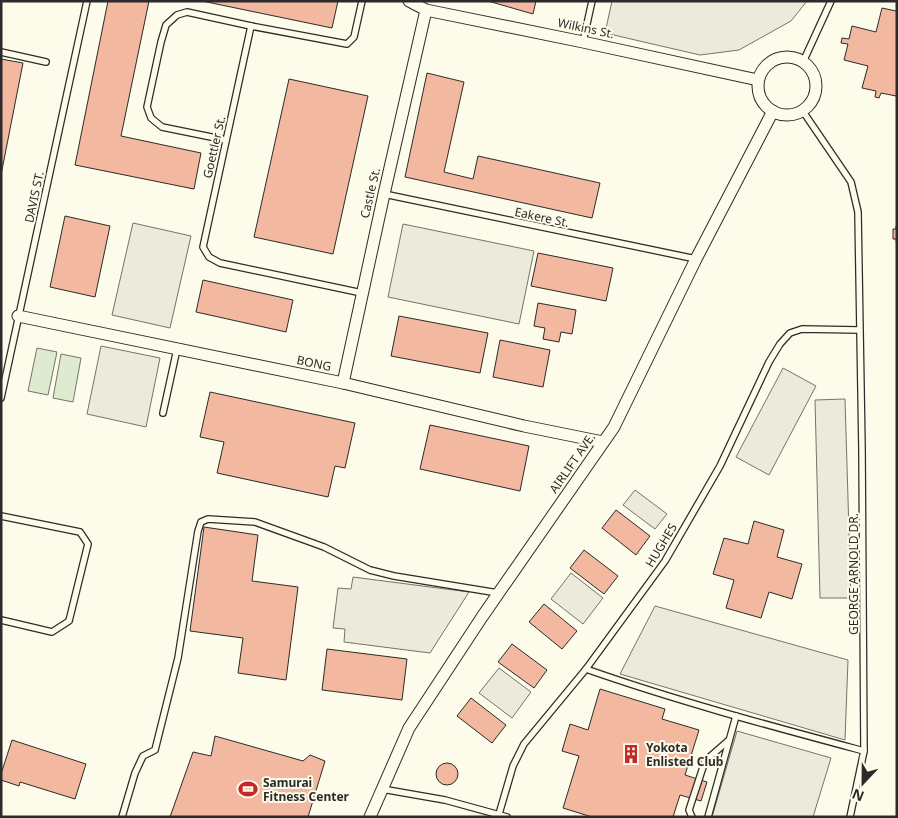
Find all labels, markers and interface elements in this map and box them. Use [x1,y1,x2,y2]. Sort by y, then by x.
street label: Wilkins St. [556,14,616,42]
street label: Goettler St. [199,114,229,180]
street label: Castle St. [356,166,384,220]
street label: DAVIS ST. [20,170,48,224]
street label: Eakere St. [513,203,571,231]
street label: BONG [295,351,333,375]
street label: AIRLIFT AVE. [545,430,599,496]
street label: GEORGE ARNOLD DR. [845,513,862,635]
street label: HUGHES [641,519,681,570]
place label: Yokota Enlisted Club [646,739,724,770]
building icon: Yokota Enlisted Club [620,743,642,765]
north arrow [838,758,888,808]
place label: Samurai Fitness Center [263,774,350,805]
sports icon: Samurai Fitness Center [237,778,259,800]
text: N [849,785,867,806]

